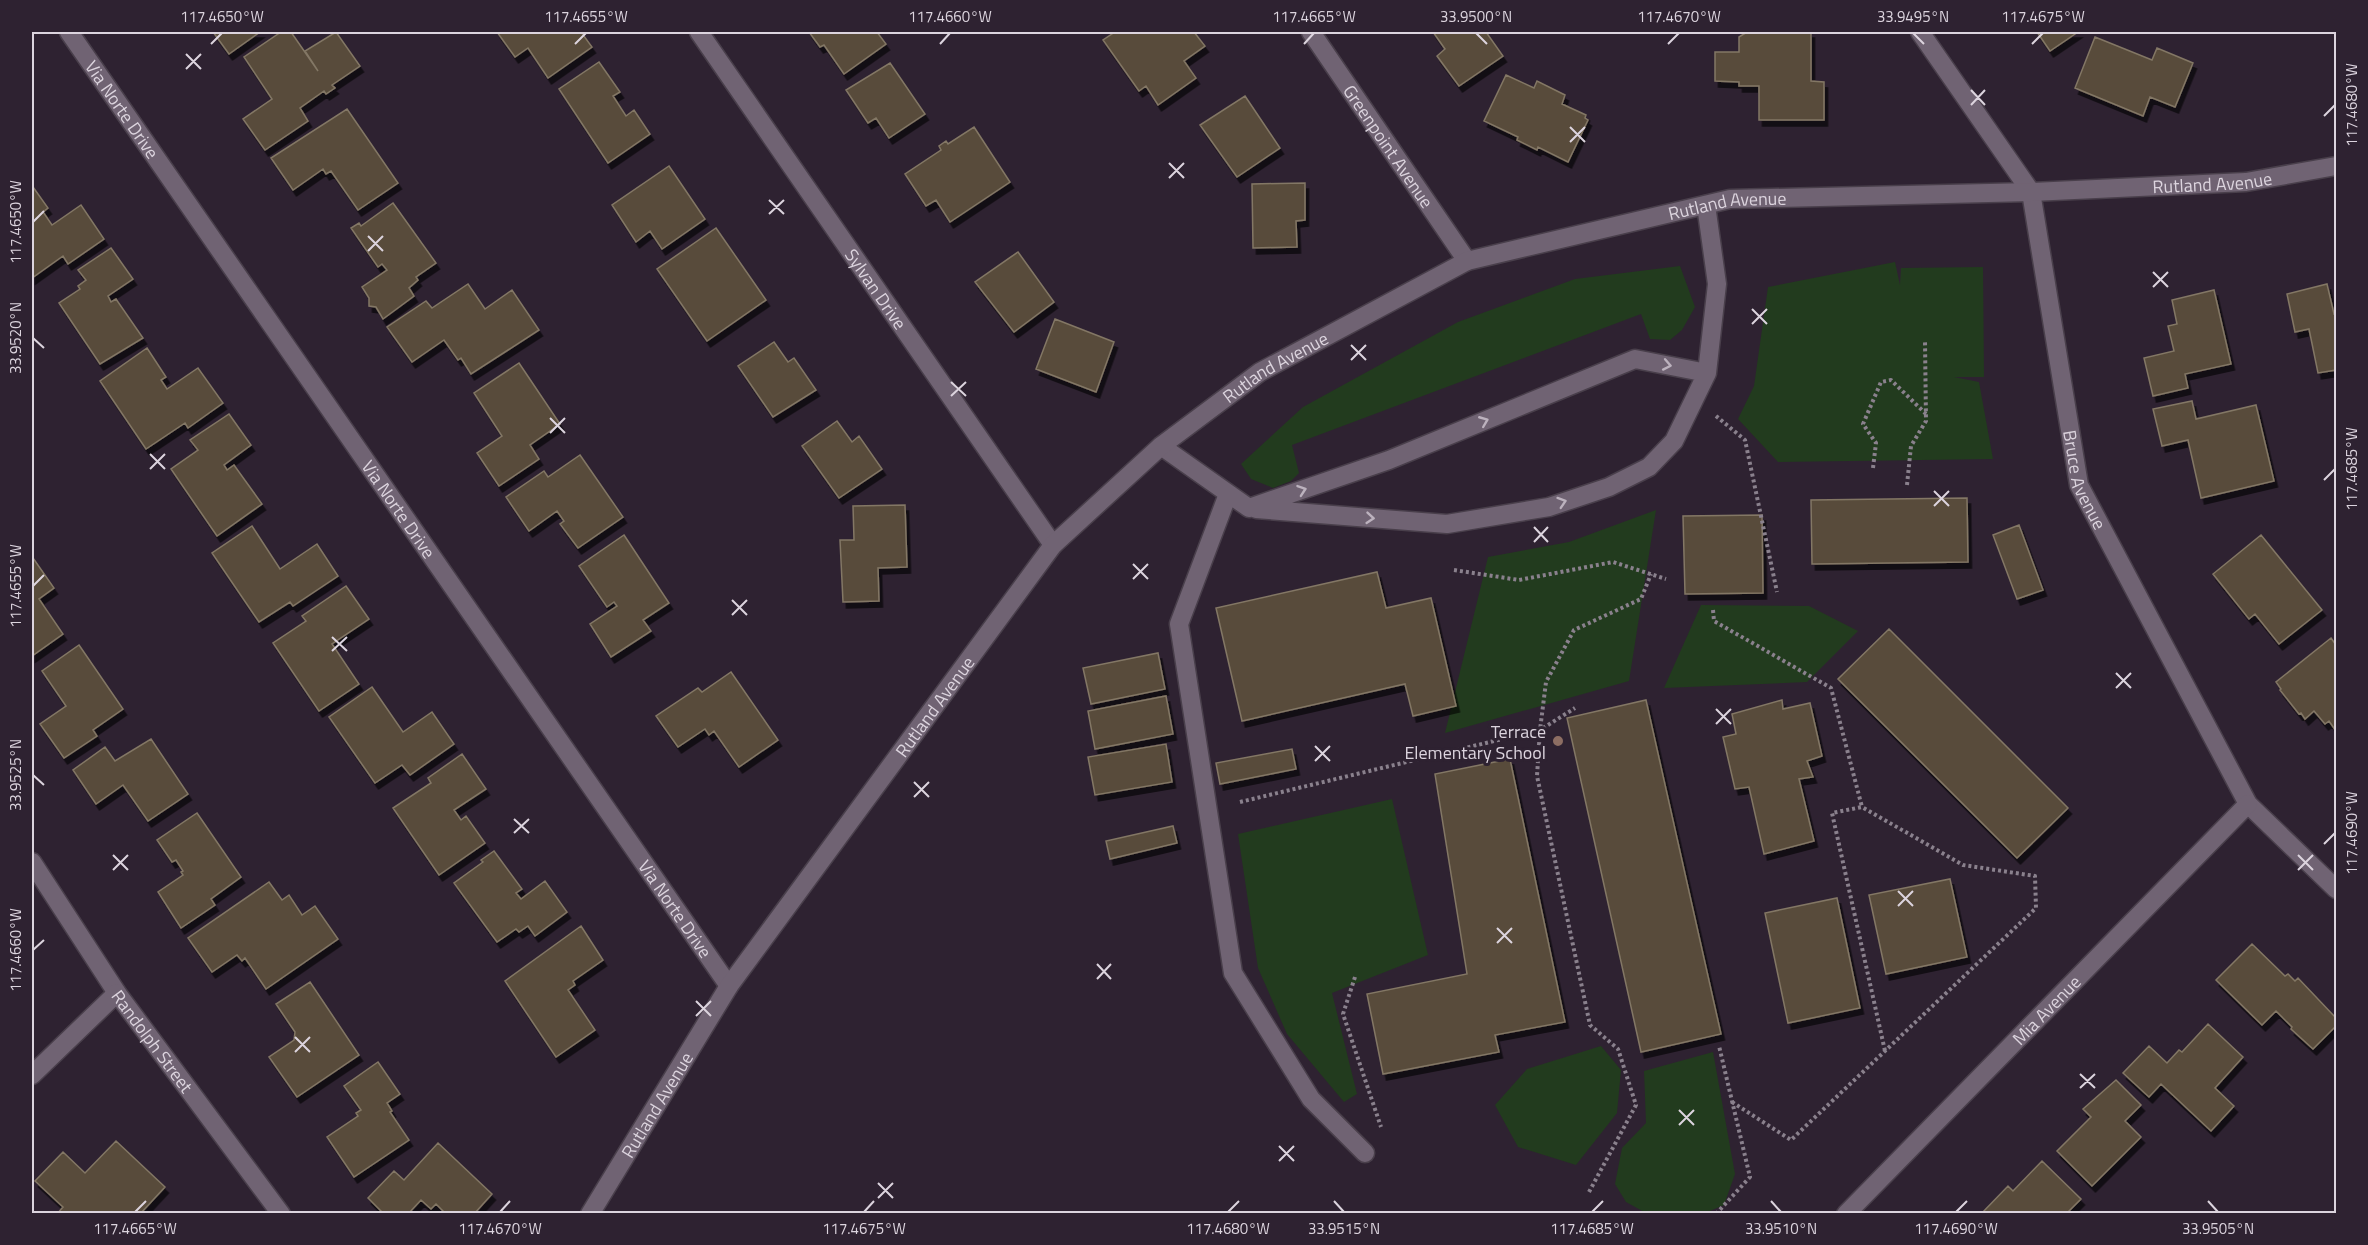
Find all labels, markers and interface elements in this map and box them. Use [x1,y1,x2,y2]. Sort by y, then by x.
text: 117.4650°W [180,5,264,28]
text: 117.4655°W [544,5,628,28]
text: 117.4660°W [908,5,992,28]
text: 117.4665°W [1272,5,1356,28]
text: 33.9500°N [1440,5,1512,28]
text: 117.4670°W [1637,5,1721,28]
text: 33.9495°N [1877,5,1949,28]
text: 117.4675°W [2001,5,2085,28]
street label: Via Norte Drive [79,55,166,164]
text: 117.4680°W [2340,63,2363,147]
street label: Greenpoint Avenue [1337,79,1440,213]
street label: Rutland Avenue [2152,164,2274,200]
text: 117.4650°W [4,180,27,264]
street label: Rutland Avenue [1665,184,1787,227]
street label: Sylvan Drive [839,243,914,335]
text: 33.9520°N [4,302,27,374]
street label: Rutland Avenue [1217,324,1333,409]
one-way arrow [1661,358,1671,371]
one-way arrow [1478,416,1489,428]
text: 117.4685°W [2340,427,2363,511]
street label: Bruce Avenue [2057,428,2114,534]
street label: Via Norte Drive [355,454,443,564]
one-way arrow [1296,484,1307,497]
one-way arrow [1556,497,1567,509]
one-way arrow [1365,511,1374,524]
text: 117.4655°W [4,544,27,628]
street label: Rutland Avenue [888,650,981,763]
place label: Terrace Elementary School [1404,718,1546,766]
marker: Terrace Elementary School [1551,734,1565,748]
text: 33.9525°N [4,739,27,811]
text: 117.4690°W [2340,791,2363,875]
street label: Via Norte Drive [632,854,719,963]
text: 117.4660°W [4,908,27,992]
street label: Mia Avenue [2006,969,2087,1051]
street label: Randolph Street [105,984,200,1099]
street label: Rutland Avenue [614,1047,699,1163]
text: 117.4665°W [93,1217,177,1240]
text: 117.4670°W [458,1217,542,1240]
text: 117.4675°W [822,1217,906,1240]
text: 117.4680°W [1186,1217,1270,1240]
text: 33.9515°N [1308,1217,1380,1240]
text: 117.4685°W [1550,1217,1634,1240]
text: 33.9510°N [1745,1217,1817,1240]
text: 117.4690°W [1914,1217,1998,1240]
text: 33.9505°N [2182,1217,2254,1240]

